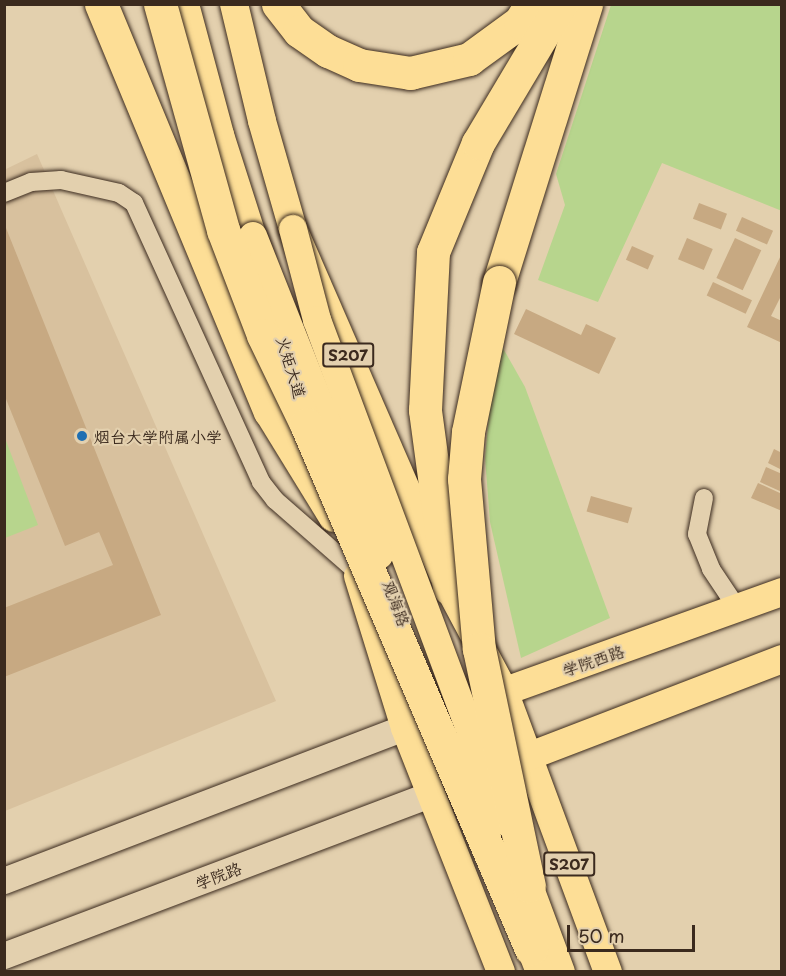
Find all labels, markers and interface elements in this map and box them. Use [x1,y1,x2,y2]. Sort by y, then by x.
street label: 火矩大道 [273,334,311,400]
road number: S207 [321,343,375,367]
place label: 烟台大学附属小学 [94,426,222,446]
marker: 烟台大学附属小学 [75,429,89,443]
street label: 观海路 [379,577,415,629]
street label: 学院西路 [560,641,626,679]
road number: S207 [542,852,596,876]
street label: 学院路 [192,857,244,893]
scale bar [570,913,698,951]
text: 50 m [578,922,625,949]

